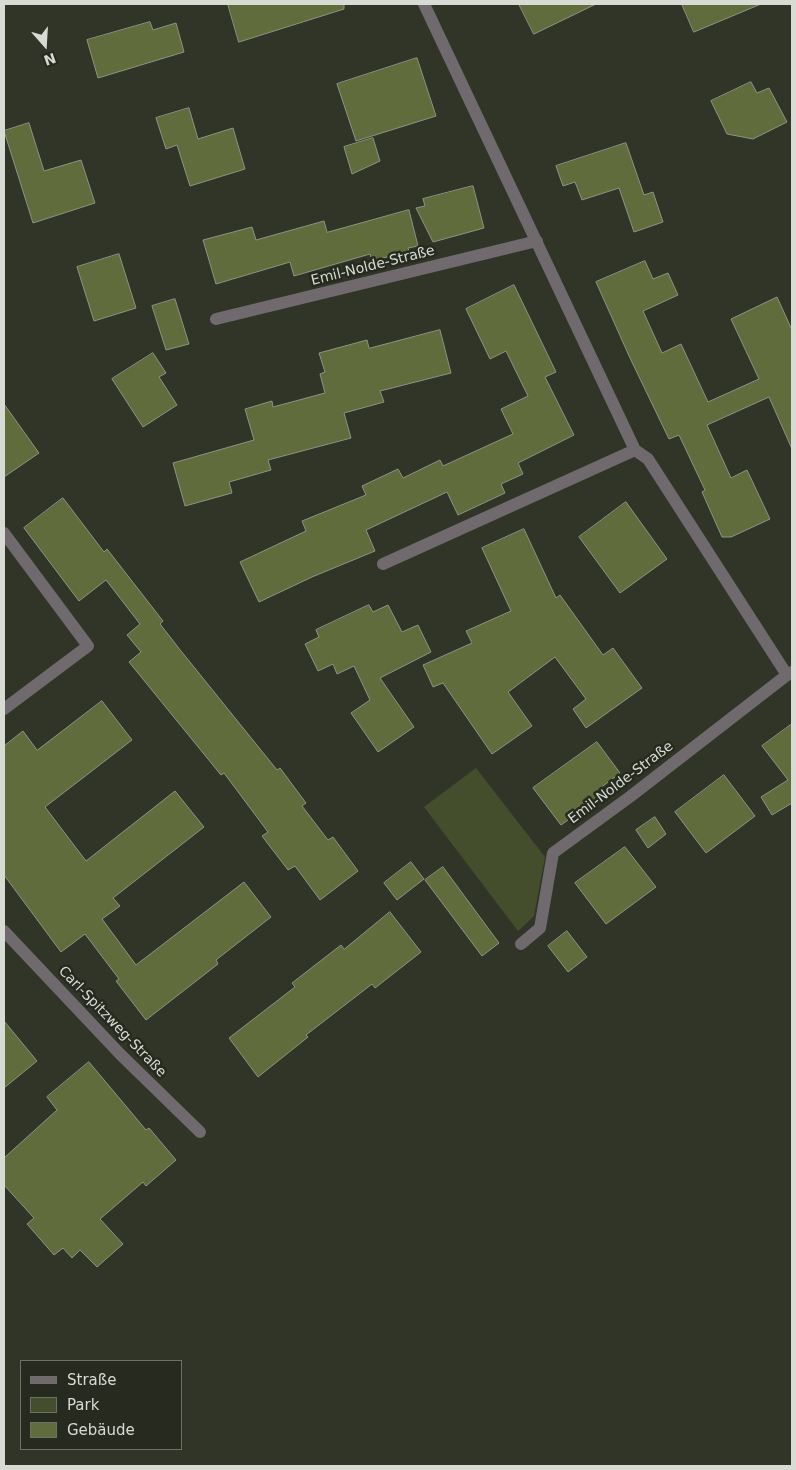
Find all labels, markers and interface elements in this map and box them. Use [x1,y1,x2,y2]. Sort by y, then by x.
north arrow [20,20,70,70]
text: N [42,50,58,69]
street label: Emil-Nolde-Straße [309,242,437,290]
street label: Emil-Nolde-Straße [565,738,677,828]
street label: Carl-Spitzweg-Straße [55,963,169,1081]
legend [20,1360,182,1450]
text: Straße [67,1371,116,1389]
text: Park [67,1396,99,1414]
text: Gebäude [67,1421,135,1439]

